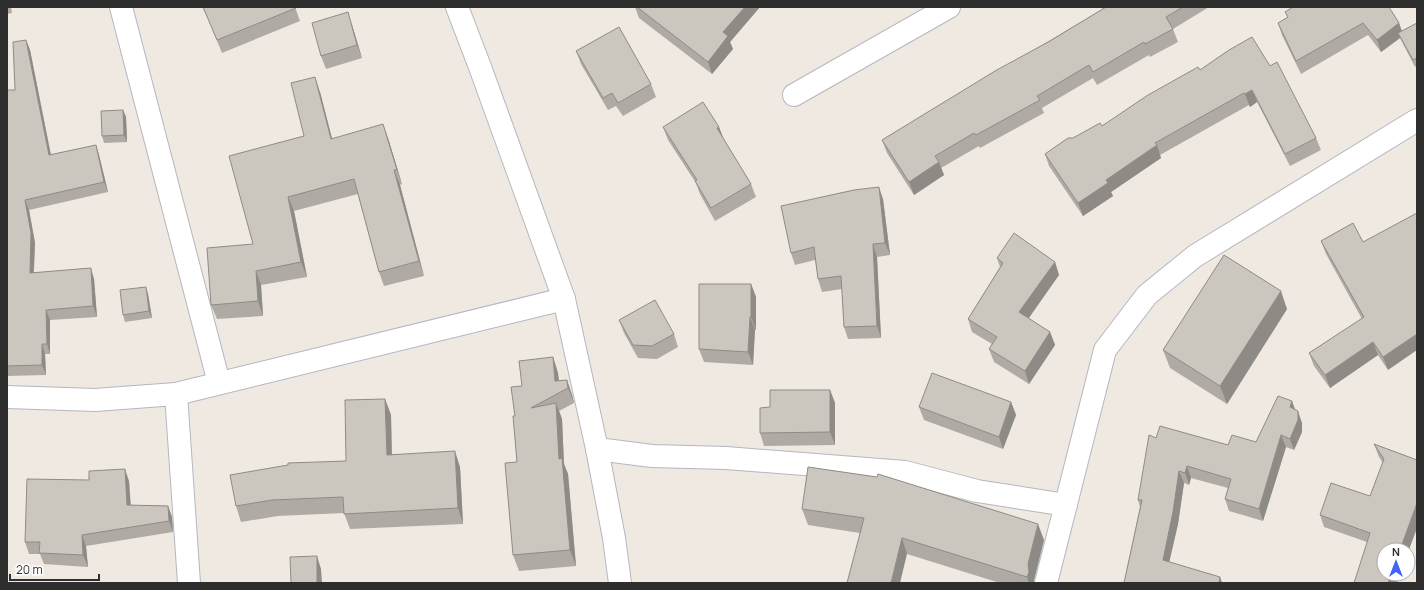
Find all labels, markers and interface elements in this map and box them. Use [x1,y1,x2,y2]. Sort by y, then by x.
north arrow [1376,542,1416,582]
text: N [1392,544,1400,559]
scale bar [10,556,99,582]
text: 20 m [16,561,43,578]

